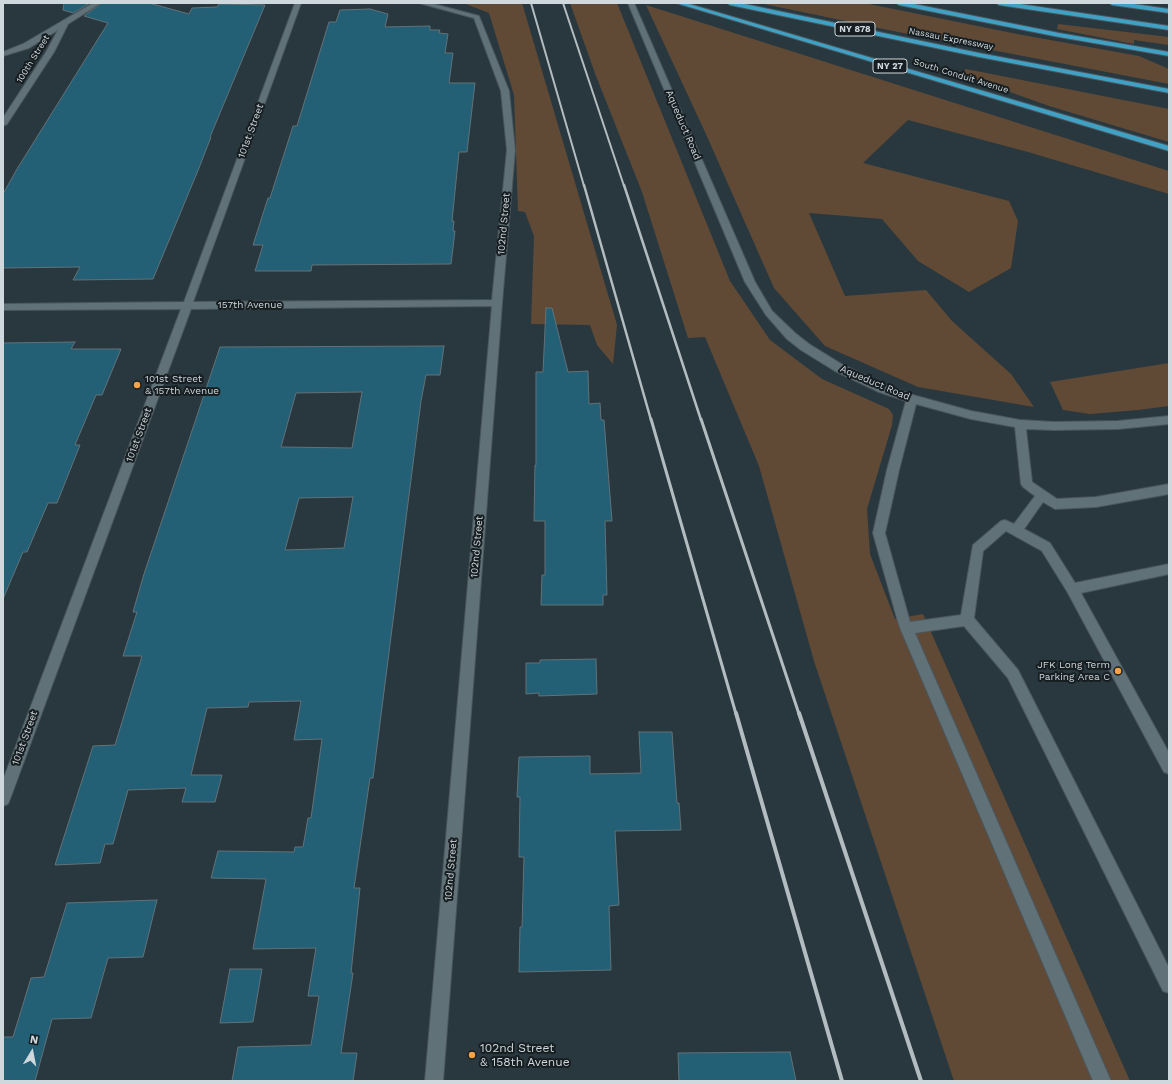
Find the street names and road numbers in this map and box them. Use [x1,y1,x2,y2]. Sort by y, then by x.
road number: NY 878 [835,22,875,36]
street label: Nassau Expressway [908,26,994,52]
street label: 100th Street [14,33,52,85]
street label: South Conduit Avenue [912,56,1010,96]
road number: NY 27 [873,59,907,73]
street label: Aqueduct Road [663,88,703,162]
street label: 101st Street [236,102,266,160]
street label: 102nd Street [495,193,513,255]
street label: 157th Avenue [218,299,282,311]
street label: Aqueduct Road [838,363,912,403]
street label: 101st Street [124,406,154,464]
street label: 102nd Street [468,516,486,578]
street label: 101st Street [10,709,40,767]
street label: 102nd Street [442,839,460,901]

